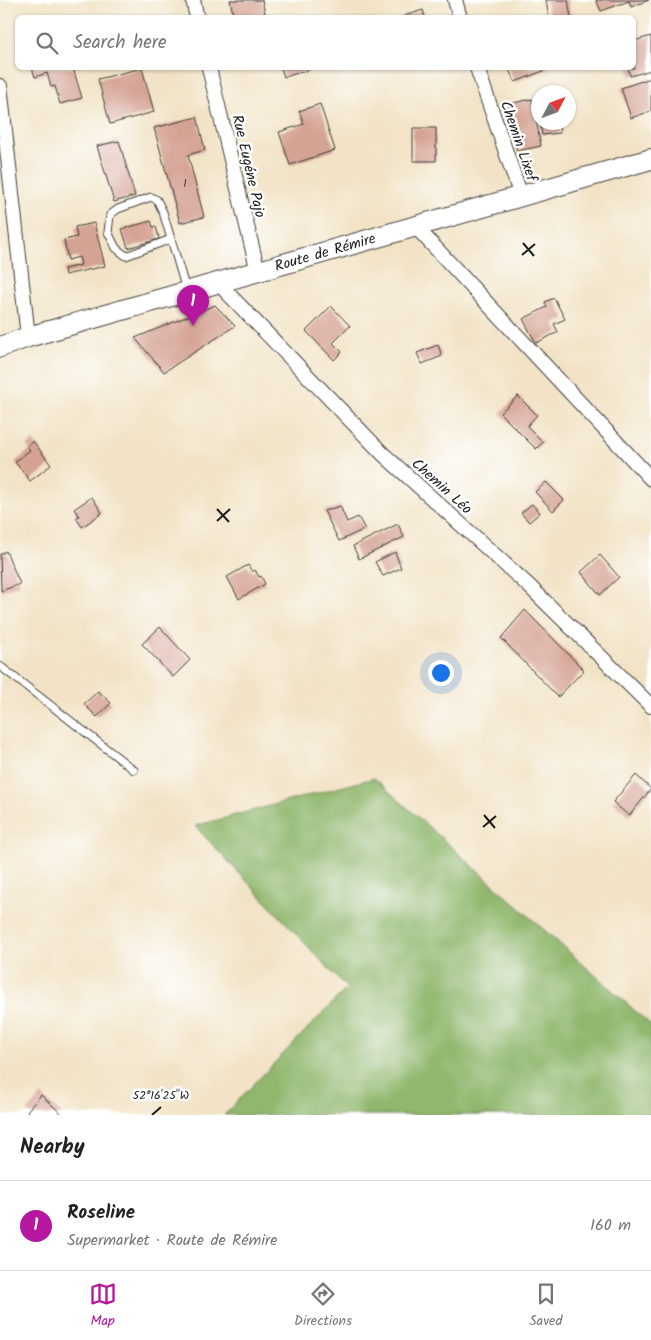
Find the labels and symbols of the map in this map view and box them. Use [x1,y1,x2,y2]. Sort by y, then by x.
north arrow [531,85,576,130]
street label: Chemin Lixef [493,98,543,186]
street label: Rue Eugéne Pajo [225,112,272,220]
house number: 1 [183,174,187,193]
street label: Route de Rémire [272,227,379,279]
pin: 1 [177,285,209,326]
street label: Chemin Léo [405,453,477,521]
your location [428,660,454,686]
text: 52°16'25"W [133,1086,189,1105]

